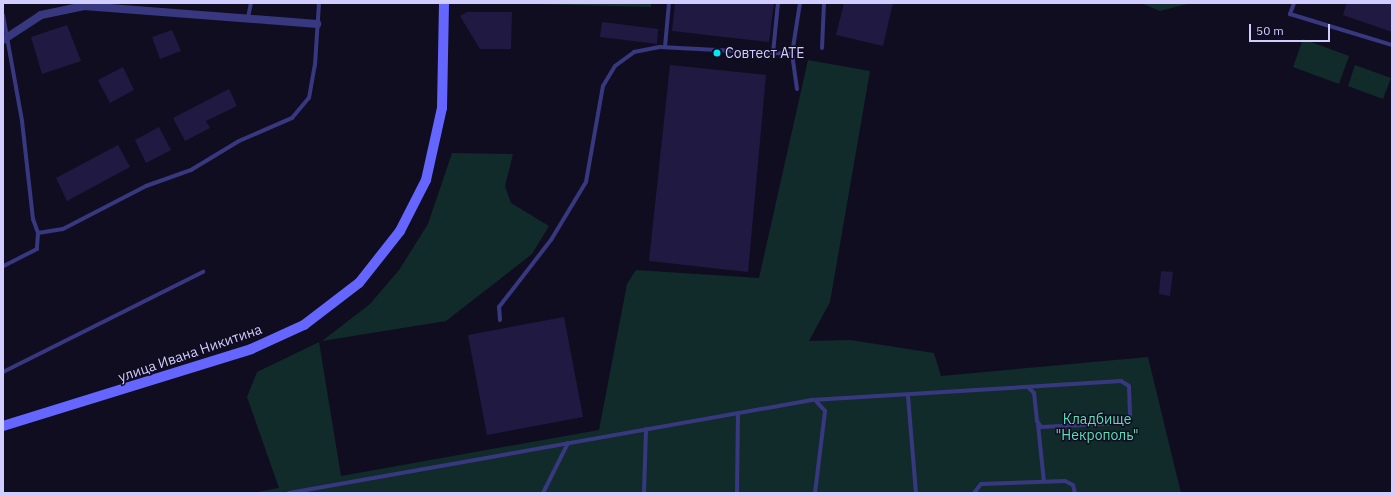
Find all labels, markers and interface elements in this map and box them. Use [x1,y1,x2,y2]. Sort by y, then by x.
scale bar [1251,16,1332,42]
text: 50 m [1256,23,1284,38]
place label: Совтест АТЕ [725,45,805,61]
marker: Совтест АТЕ [712,48,722,58]
street label: улица Ивана Никитина [116,321,264,385]
park label: Кладбище "Некрополь" [1055,411,1139,444]

